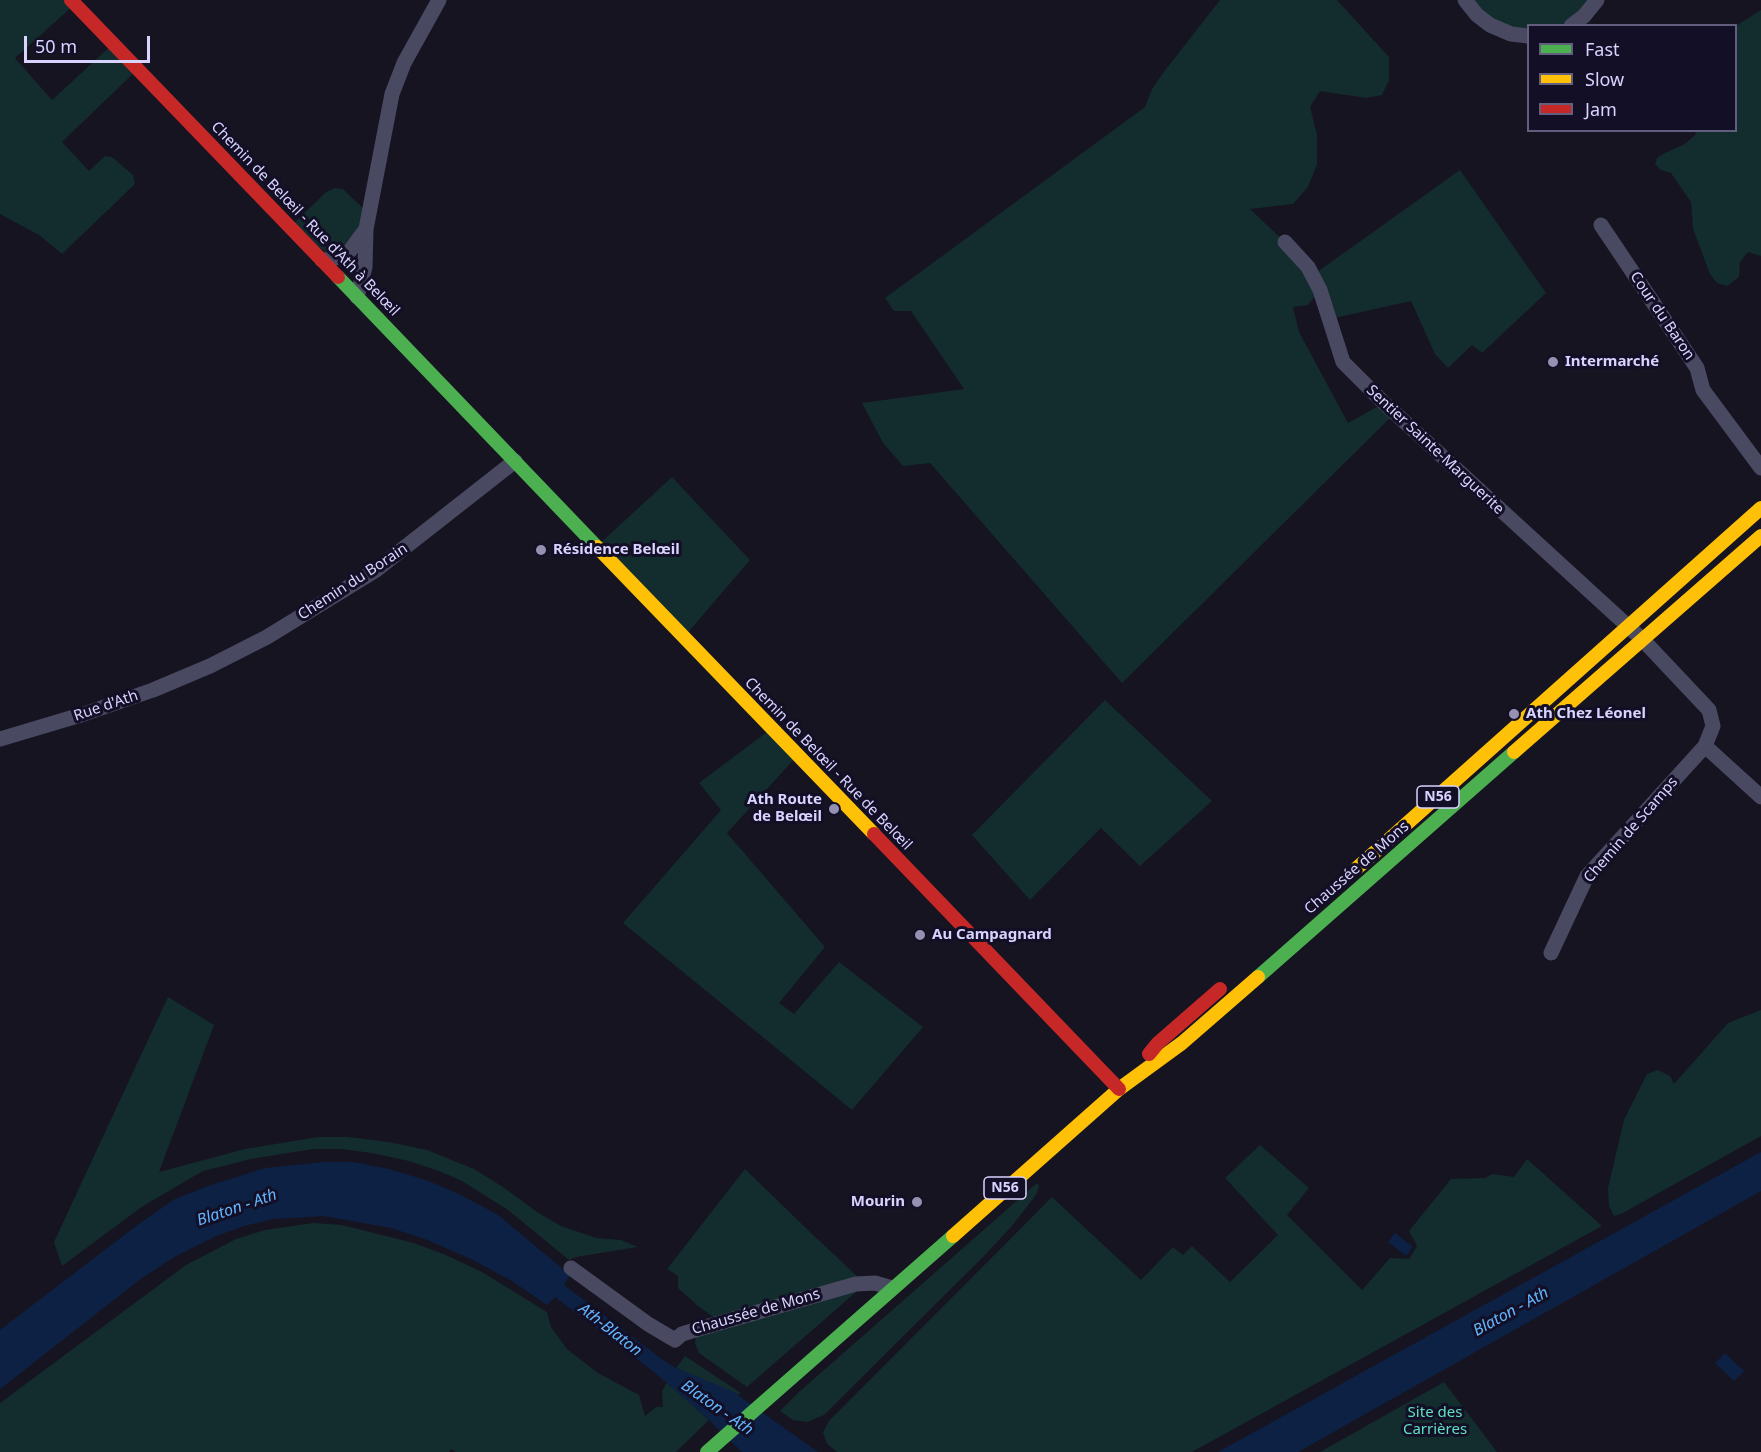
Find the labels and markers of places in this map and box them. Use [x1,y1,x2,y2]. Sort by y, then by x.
place label: Intermarché [1565,353,1659,371]
marker: Intermarché [1546,355,1560,369]
place label: Résidence Belœil [553,541,680,559]
marker: Résidence Belœil [534,543,548,557]
place label: Ath Chez Léonel [1526,705,1646,723]
marker: Ath Chez Léonel [1507,707,1521,721]
place label: Ath Route de Belœil [747,791,822,826]
marker: Ath Route de Belœil [827,802,841,816]
place label: Au Campagnard [932,926,1052,944]
marker: Au Campagnard [913,928,927,942]
place label: Mourin [851,1193,905,1211]
marker: Mourin [910,1195,924,1209]

